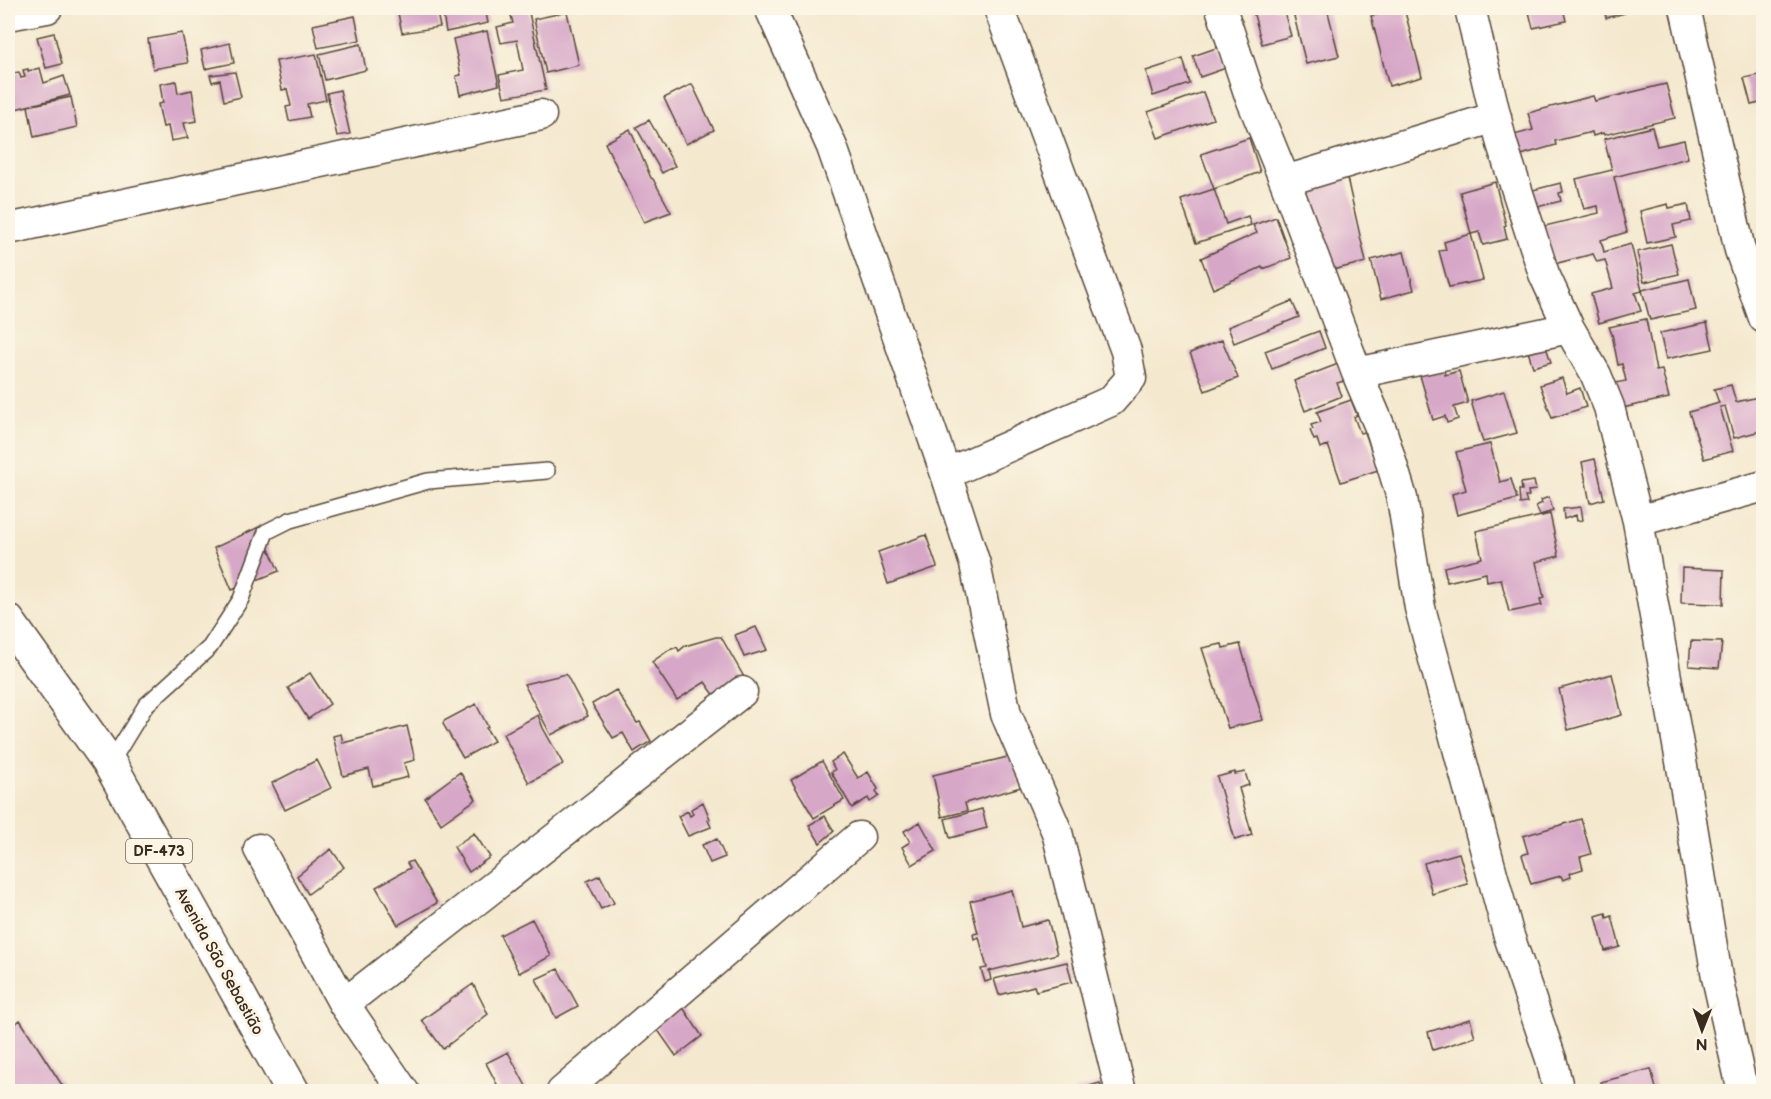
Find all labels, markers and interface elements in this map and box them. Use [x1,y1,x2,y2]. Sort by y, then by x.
road number: DF-473 [126,839,192,863]
street label: Avenida São Sebastião [170,885,267,1039]
north arrow [1672,1000,1732,1060]
text: N [1696,1034,1708,1053]

